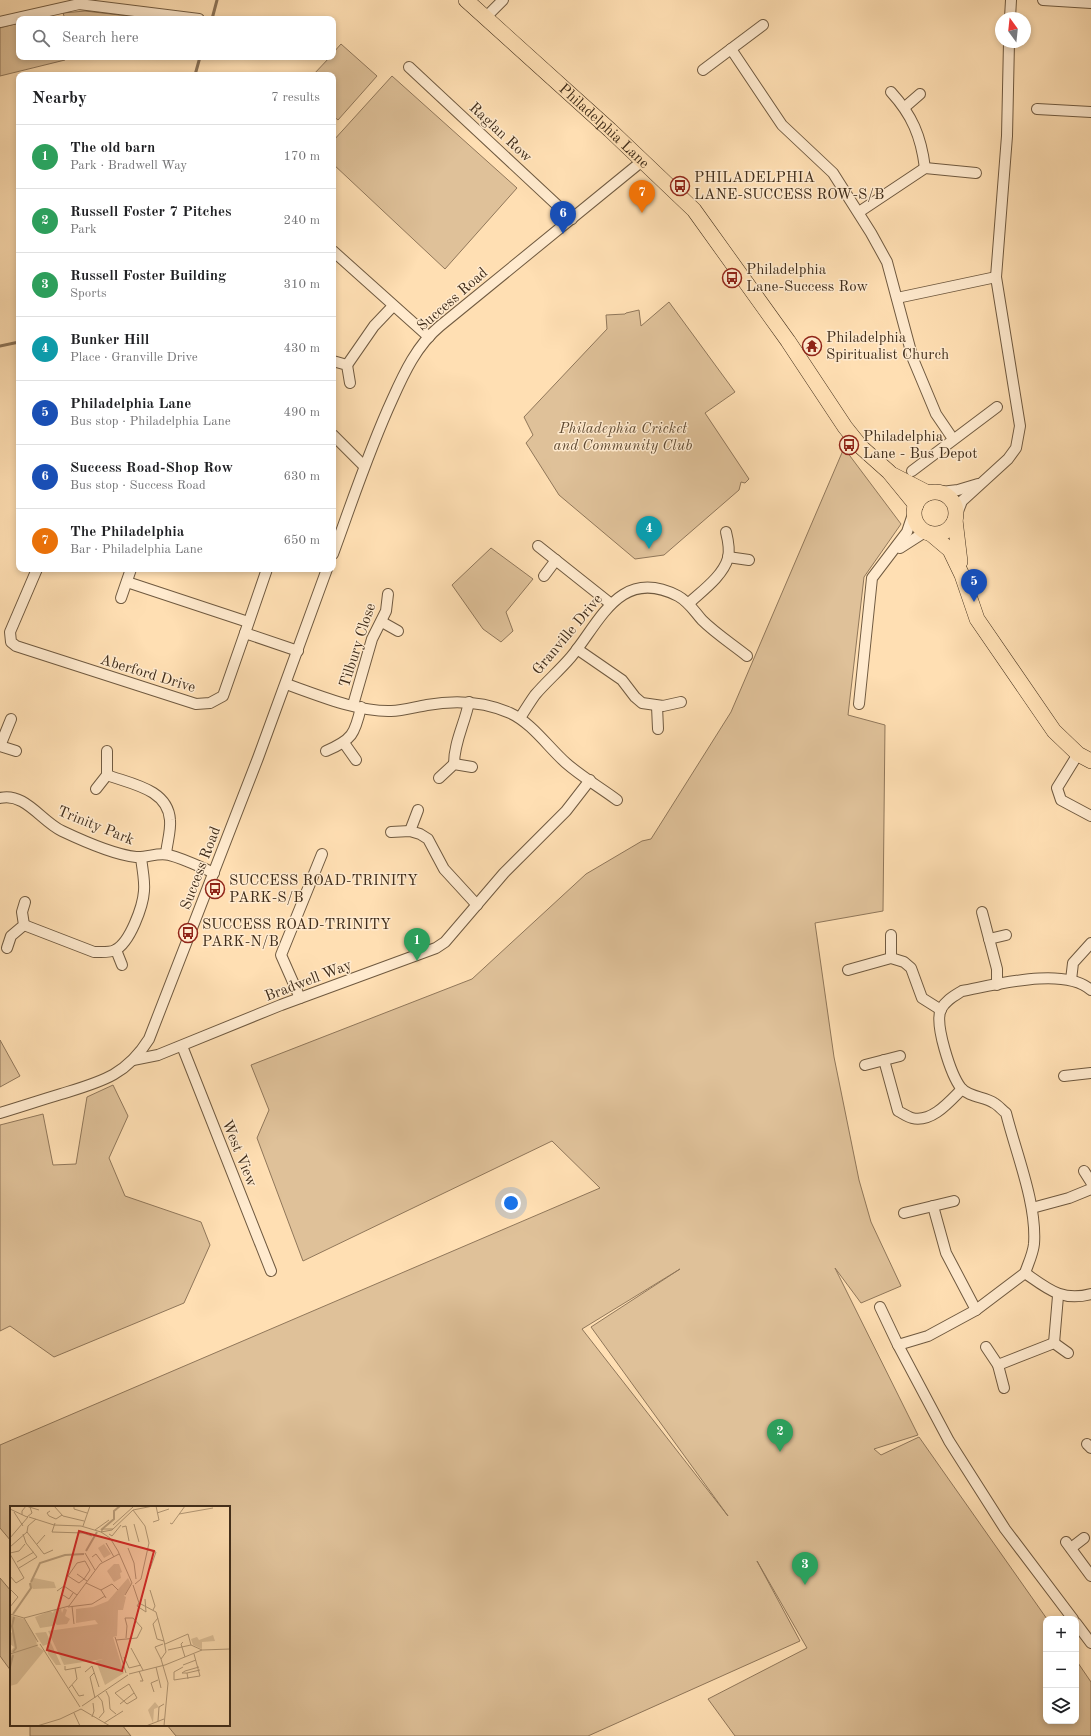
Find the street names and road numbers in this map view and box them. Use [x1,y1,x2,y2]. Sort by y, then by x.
street label: Philadelphia Lane [555,82,651,172]
street label: Raglan Row [466,100,534,166]
street label: Success Road [415,266,491,335]
street label: Granville Drive [530,592,606,678]
street label: Tilbury Close [338,601,379,690]
street label: Aberford Drive [98,653,197,696]
street label: Trinity Park [55,804,136,849]
street label: Success Road [179,825,224,912]
street label: Bradwell Way [263,958,354,1005]
street label: West View [218,1118,259,1190]

